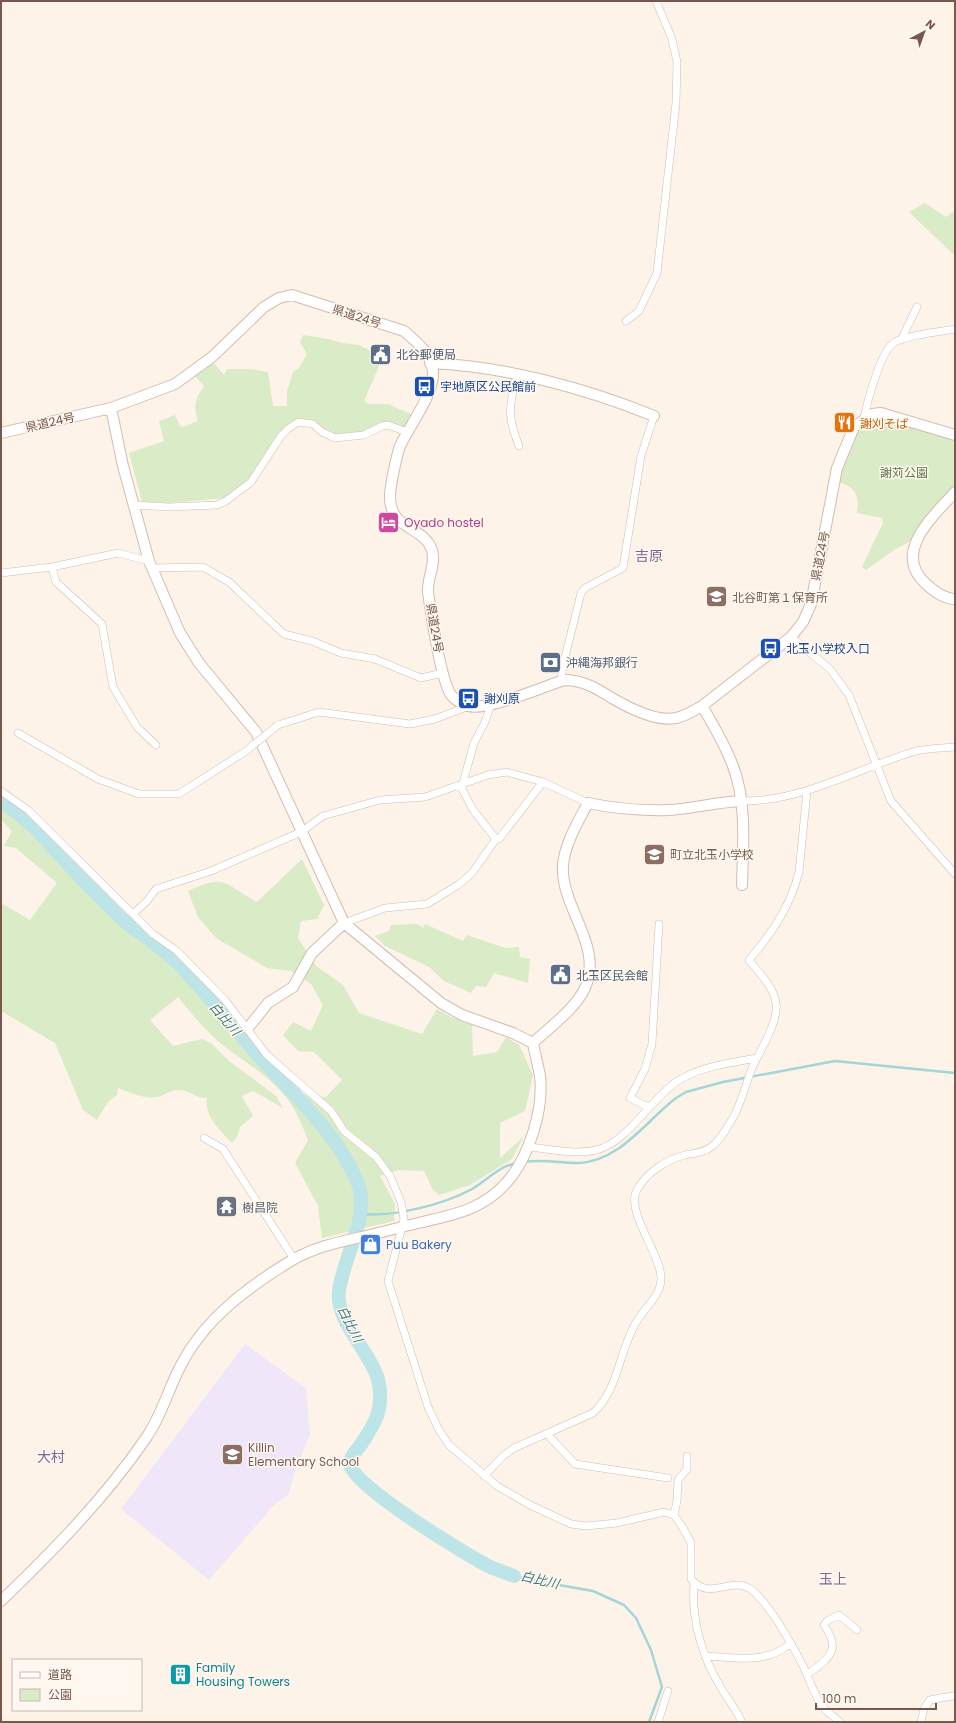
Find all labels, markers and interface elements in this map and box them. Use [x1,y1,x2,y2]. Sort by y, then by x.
north arrow [904,12,944,52]
text: N [922,16,939,33]
street label: 県道24号 [330,300,384,332]
public building icon: 北谷郵便局 [368,341,394,367]
place label: 北谷郵便局 [396,346,456,363]
bus stop icon: 宇地原区公民館前 [411,373,437,399]
place label: 宇地原区公民館前 [440,378,536,395]
street label: 県道24号 [24,408,76,436]
restaurant icon: 謝刈そば [832,410,858,436]
place label: 謝刈そば [860,415,908,432]
park label: 謝苅公園 [880,464,928,481]
hotel icon: Oyado hostel [375,509,401,535]
place label: Oyado hostel [404,514,484,531]
street label: 県道24号 [807,530,833,582]
district label: 吉原 [635,546,663,566]
school or university icon: 北谷町第１保育所 [703,584,729,610]
place label: 北谷町第１保育所 [732,589,828,606]
street label: 県道24号 [422,602,448,654]
bus stop icon: 北玉小学校入口 [758,635,784,661]
place label: 北玉小学校入口 [786,640,870,657]
bank icon: 沖縄海邦銀行 [537,649,563,675]
place label: 沖縄海邦銀行 [566,654,638,671]
bus stop icon: 謝刈原 [456,685,482,711]
place label: 謝刈原 [484,690,520,707]
school or university icon: 町立北玉小学校 [641,841,667,867]
place label: 町立北玉小学校 [670,846,754,863]
public building icon: 北玉区民会館 [547,962,573,988]
place label: 北玉区民会館 [576,967,648,984]
water label: 白比川 [205,998,246,1041]
temple icon: 樹昌院 [214,1194,240,1220]
place label: 樹昌院 [242,1199,278,1216]
shop icon: Puu Bakery [357,1231,383,1257]
place label: Puu Bakery [386,1236,452,1253]
water label: 白比川 [333,1302,368,1347]
place label: Killin Elementary School [248,1439,359,1470]
school or university icon: Killin Elementary School [219,1441,245,1467]
district label: 大村 [37,1447,65,1467]
water label: 白比川 [519,1566,563,1594]
district label: 玉上 [819,1569,847,1589]
legend [12,1659,142,1711]
place label: Family Housing Towers [196,1659,290,1690]
building icon: Family Housing Towers [168,1661,194,1687]
text: 道路 [48,1666,72,1683]
scale bar [816,1685,936,1711]
text: 公園 [48,1686,72,1703]
text: 100 m [822,1690,856,1707]

